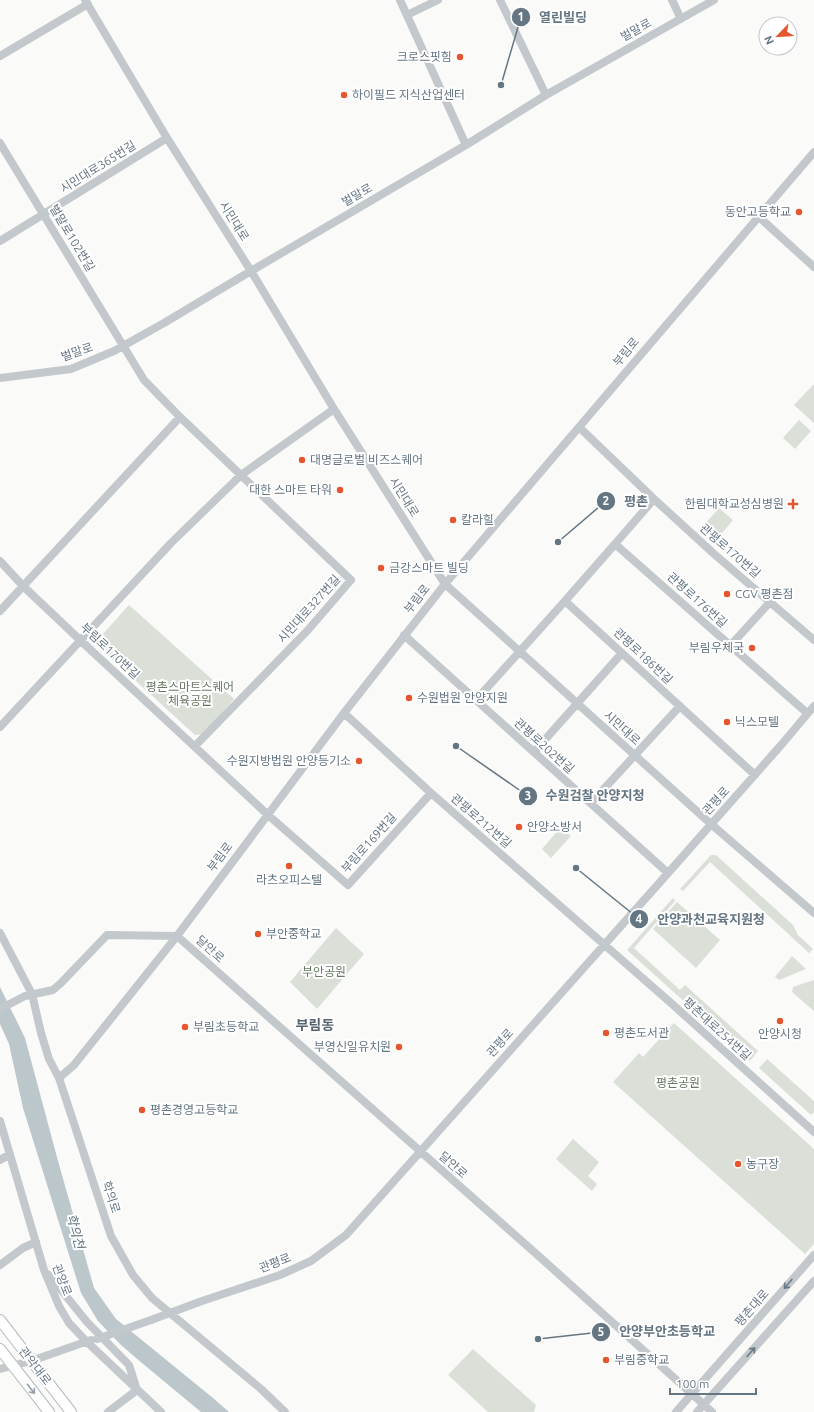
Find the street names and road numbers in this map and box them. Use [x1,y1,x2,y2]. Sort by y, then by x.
street label: 벌말로 [618,16,653,43]
street label: 시민대로365번길 [58,138,138,195]
street label: 벌말로 [339,181,374,208]
street label: 시민대로 [217,199,252,243]
street label: 벌말로102번길 [47,202,97,273]
street label: 부림로 [610,335,641,369]
street label: 벌말로 [59,340,95,363]
street label: 시민대로 [387,475,422,519]
street label: 관평로170번길 [698,521,763,580]
street label: 관평로176번길 [665,570,730,630]
street label: 시민대로327번길 [275,572,342,645]
street label: 부림로 [401,582,432,616]
street label: 부림로170번길 [78,620,142,681]
street label: 관평로186번길 [611,625,675,686]
street label: 시민대로 [602,708,643,747]
street label: 관평로202번길 [512,716,577,776]
street label: 관평로 [700,784,732,817]
street label: 관평로212번길 [449,791,514,850]
street label: 부림로169번길 [339,810,399,875]
street label: 부림로 [204,840,235,874]
street label: 달안로 [194,933,227,965]
street label: 평촌대로254번길 [681,995,754,1062]
street label: 관평로 [484,1026,516,1059]
street label: 달안로 [437,1149,470,1180]
street label: 학의로 [100,1179,123,1215]
street label: 관평로 [257,1251,293,1275]
street label: 관양로 [50,1262,74,1298]
street label: 평촌대로 [732,1287,771,1329]
street label: 관악대로 [17,1344,54,1387]

